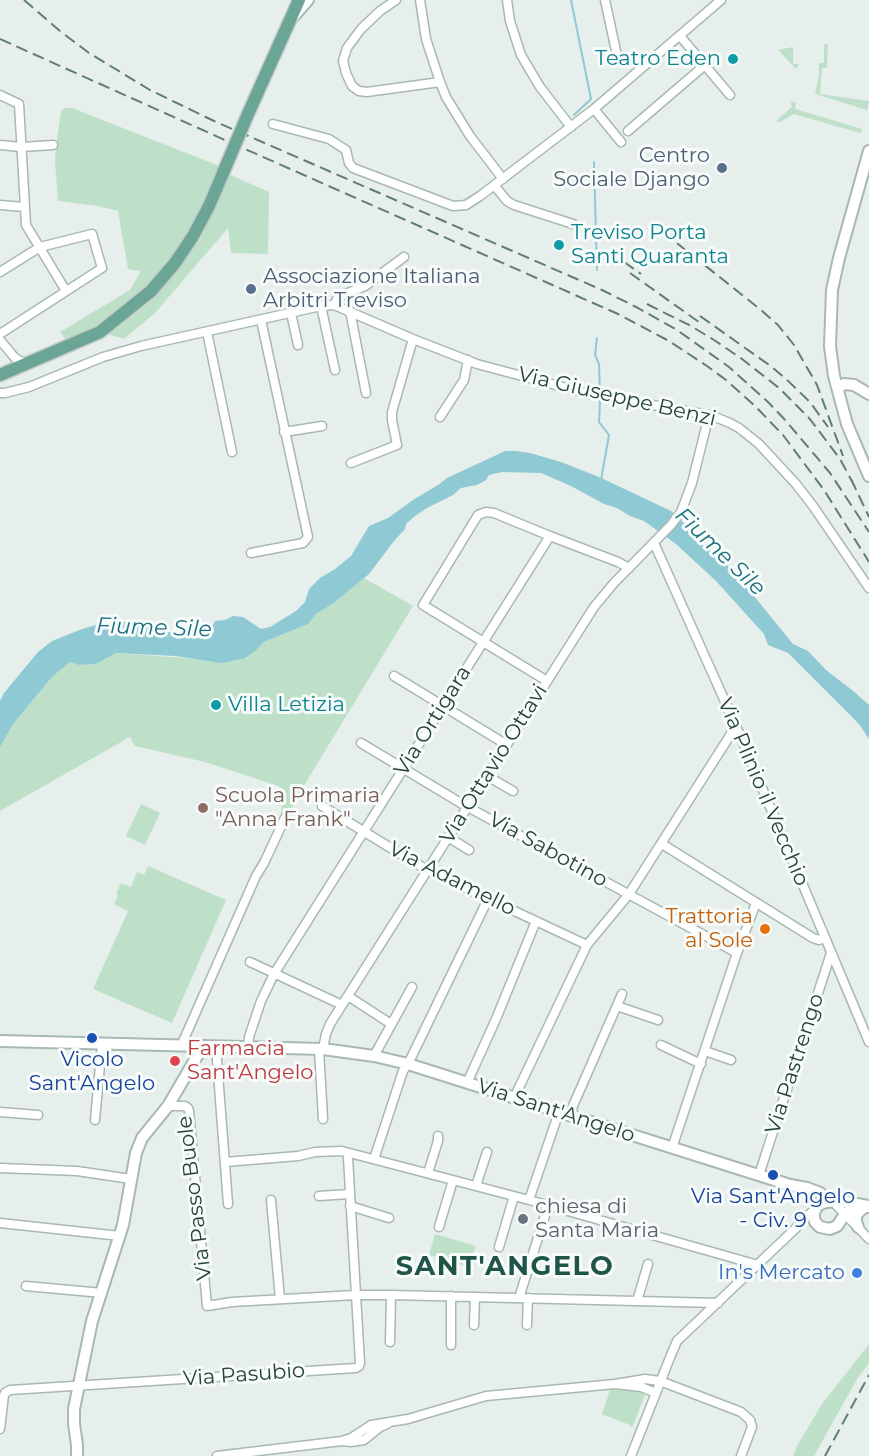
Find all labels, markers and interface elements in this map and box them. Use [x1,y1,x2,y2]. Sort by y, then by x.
place label: Teatro Eden [595,46,721,72]
marker: Teatro Eden [726,52,740,66]
place label: Centro Sociale Django [553,143,710,193]
marker: Centro Sociale Django [715,161,729,175]
place label: Treviso Porta Santi Quaranta [571,220,729,270]
marker: Treviso Porta Santi Quaranta [552,238,566,252]
place label: Associazione Italiana Arbitri Treviso [263,264,480,314]
marker: Associazione Italiana Arbitri Treviso [244,282,258,296]
street label: Via Giuseppe Benzi [516,362,718,432]
water label: Fiume Sile [669,502,771,602]
water label: Fiume Sile [96,613,212,643]
street label: Via Ortigara [389,661,477,781]
street label: Via Ottavio Ottavi [435,680,553,848]
place label: Villa Letizia [228,692,345,718]
street label: Via Plinio il Vecchio [712,694,814,890]
marker: Villa Letizia [209,698,223,712]
place label: Scuola Primaria "Anna Frank" [215,783,380,833]
marker: Scuola Primaria "Anna Frank" [196,801,210,815]
street label: Via Sabotino [484,807,612,893]
street label: Via Adamello [384,836,520,922]
place label: Trattoria al Sole [665,904,753,954]
marker: Trattoria al Sole [758,922,772,936]
street label: Via Pastrengo [760,991,830,1137]
marker: Vicolo Sant'Angelo [85,1031,99,1045]
place label: Farmacia Sant'Angelo [187,1036,313,1086]
place label: Vicolo Sant'Angelo [29,1047,155,1097]
marker: Farmacia Sant'Angelo [168,1054,182,1068]
street label: Via Sant'Angelo [474,1074,638,1148]
street label: Via Passo Buole [172,1114,218,1282]
marker: Via Sant'Angelo - Civ. 9 [766,1168,780,1182]
place label: Via Sant'Angelo - Civ. 9 [691,1184,855,1234]
place label: chiesa di Santa Maria [535,1194,659,1244]
marker: chiesa di Santa Maria [516,1212,530,1226]
district label: SANT'ANGELO [396,1251,614,1283]
place label: In's Mercato [718,1260,845,1286]
marker: In's Mercato [850,1266,864,1280]
street label: Via Pasubio [182,1358,306,1392]

